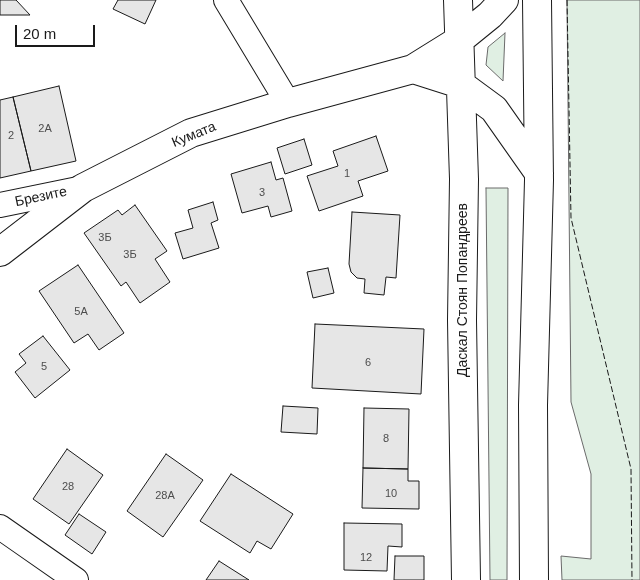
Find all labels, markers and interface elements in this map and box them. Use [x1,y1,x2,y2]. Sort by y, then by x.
scale bar [18,15,98,47]
text: 20 m [23,25,56,42]
street label: Кумата [169,119,219,151]
house number: 2А [38,122,52,136]
house number: 2 [8,129,14,143]
house number: 1 [344,167,350,181]
street label: Брезите [13,183,69,211]
house number: 3 [259,186,265,200]
street label: Даскал Стоян Попандреев [455,203,471,377]
house number: 3Б [98,231,112,245]
house number: 3Б [123,248,137,262]
house number: 5А [74,305,88,319]
house number: 6 [365,356,371,370]
house number: 5 [41,360,47,374]
house number: 8 [383,432,389,446]
house number: 28 [62,480,74,494]
house number: 10 [385,487,397,501]
house number: 28А [155,489,175,503]
house number: 12 [360,551,372,565]

